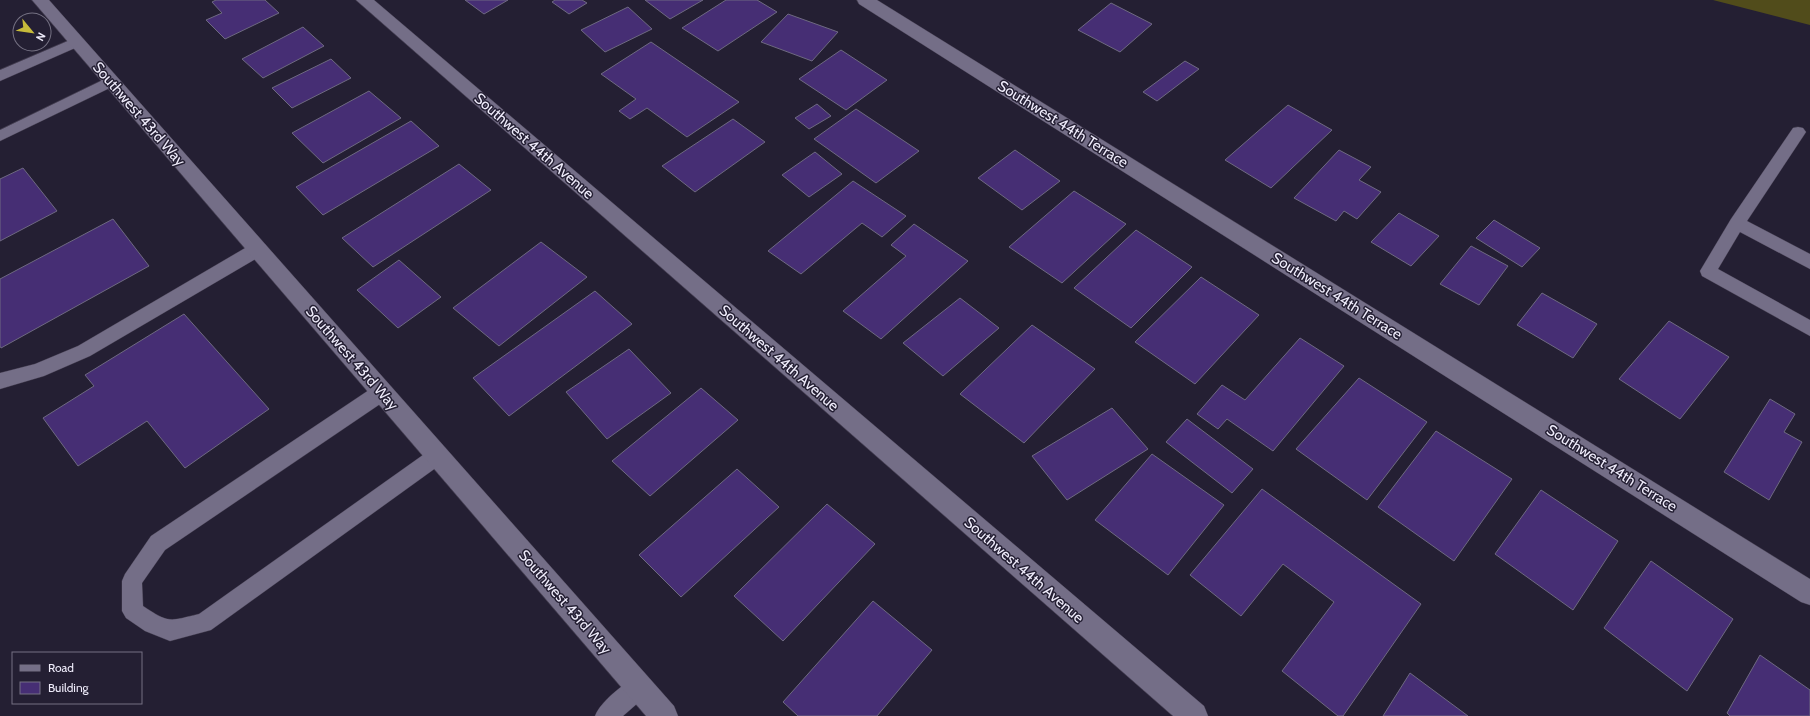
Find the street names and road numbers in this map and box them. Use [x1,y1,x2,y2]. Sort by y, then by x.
street label: Southwest 43rd Way [89,58,189,170]
street label: Southwest 44th Terrace [994,77,1132,172]
street label: Southwest 44th Avenue [471,89,598,203]
street label: Southwest 44th Terrace [1268,249,1406,344]
street label: Southwest 44th Avenue [716,301,843,415]
street label: Southwest 43rd Way [302,302,402,414]
street label: Southwest 44th Terrace [1543,421,1681,516]
street label: Southwest 44th Avenue [961,513,1088,627]
street label: Southwest 43rd Way [515,546,615,658]

